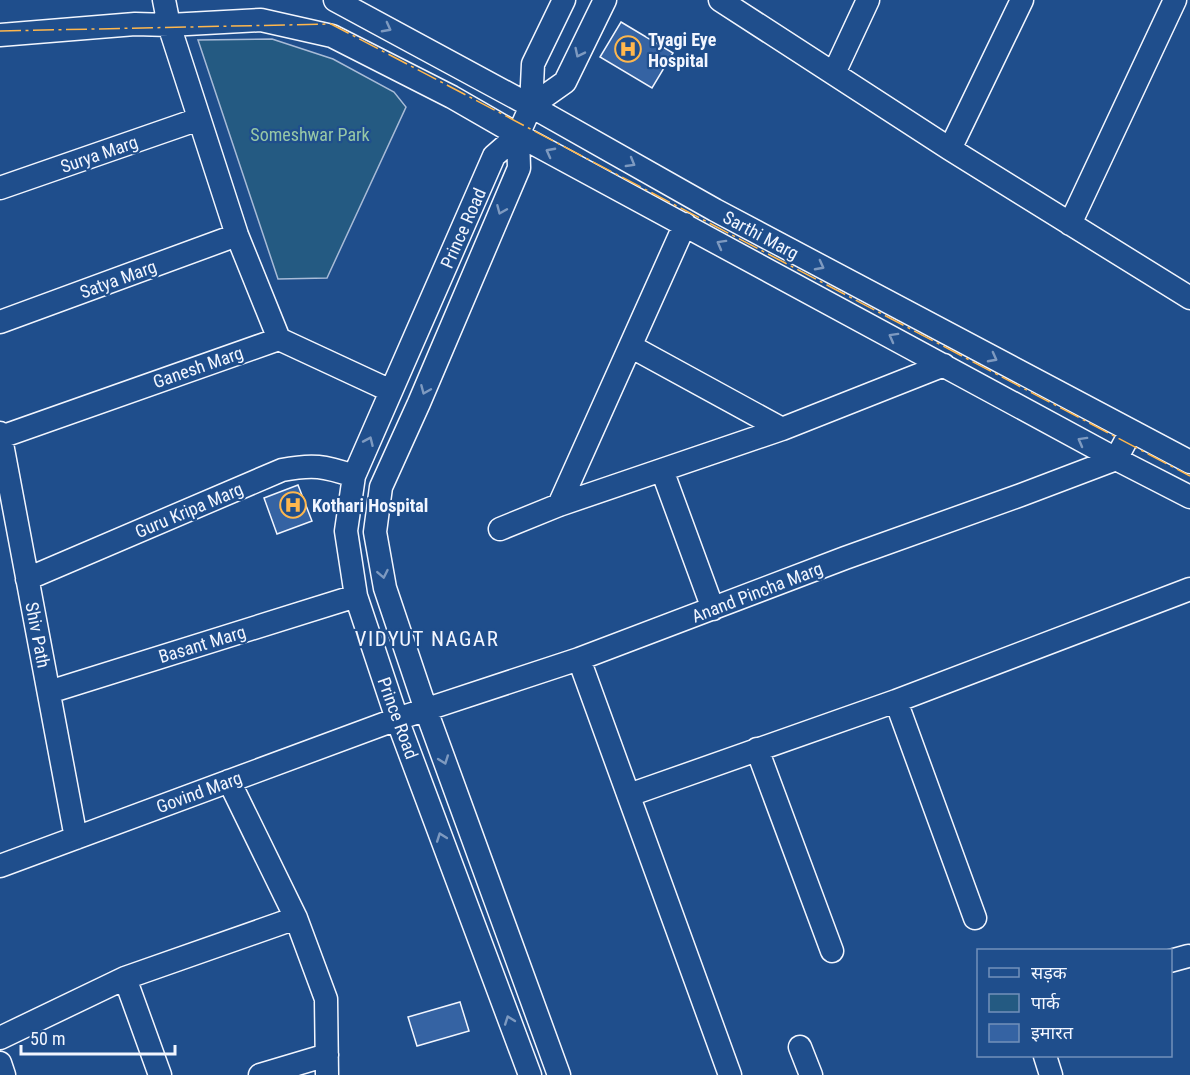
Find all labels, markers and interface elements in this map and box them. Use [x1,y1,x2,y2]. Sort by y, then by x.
one-way arrow [381,21,391,32]
place label: Tyagi Eye Hospital [648,29,717,71]
hospital icon: Tyagi Eye Hospital [613,34,643,64]
one-way arrow [575,46,587,57]
park label: Someshwar Park [250,124,370,145]
street label: Surya Marg [58,131,140,177]
one-way arrow [545,148,556,159]
one-way arrow [625,155,635,167]
street label: Prince Road [436,185,490,271]
one-way arrow [496,204,508,215]
street label: Sarthi Marg [720,206,802,264]
one-way arrow [717,240,728,251]
street label: Satya Marg [77,255,159,303]
one-way arrow [814,259,825,271]
one-way arrow [888,333,899,344]
street label: Ganesh Marg [150,342,246,392]
one-way arrow [986,351,997,362]
one-way arrow [420,384,432,395]
one-way arrow [362,436,374,447]
one-way arrow [1078,437,1089,448]
street label: Guru Kripa Marg [132,478,246,542]
hospital icon: Kothari Hospital [278,490,308,520]
place label: Kothari Hospital [312,495,428,516]
street label: Anand Pincha Marg [689,557,825,627]
one-way arrow [376,569,389,579]
street label: Shiv Path [21,600,55,670]
street label: Basant Marg [156,621,248,667]
district label: VIDYUT NAGAR [355,627,499,651]
street label: Prince Road [374,674,422,762]
one-way arrow [436,754,449,764]
street label: Govind Marg [153,767,245,817]
one-way arrow [436,833,449,843]
legend [977,949,1172,1057]
text: सड़क [1031,962,1068,983]
text: पार्क [1031,992,1061,1013]
one-way arrow [504,1015,517,1026]
scale bar [21,1018,176,1056]
text: इमारत [1031,1022,1074,1043]
text: 50 m [30,1028,65,1049]

